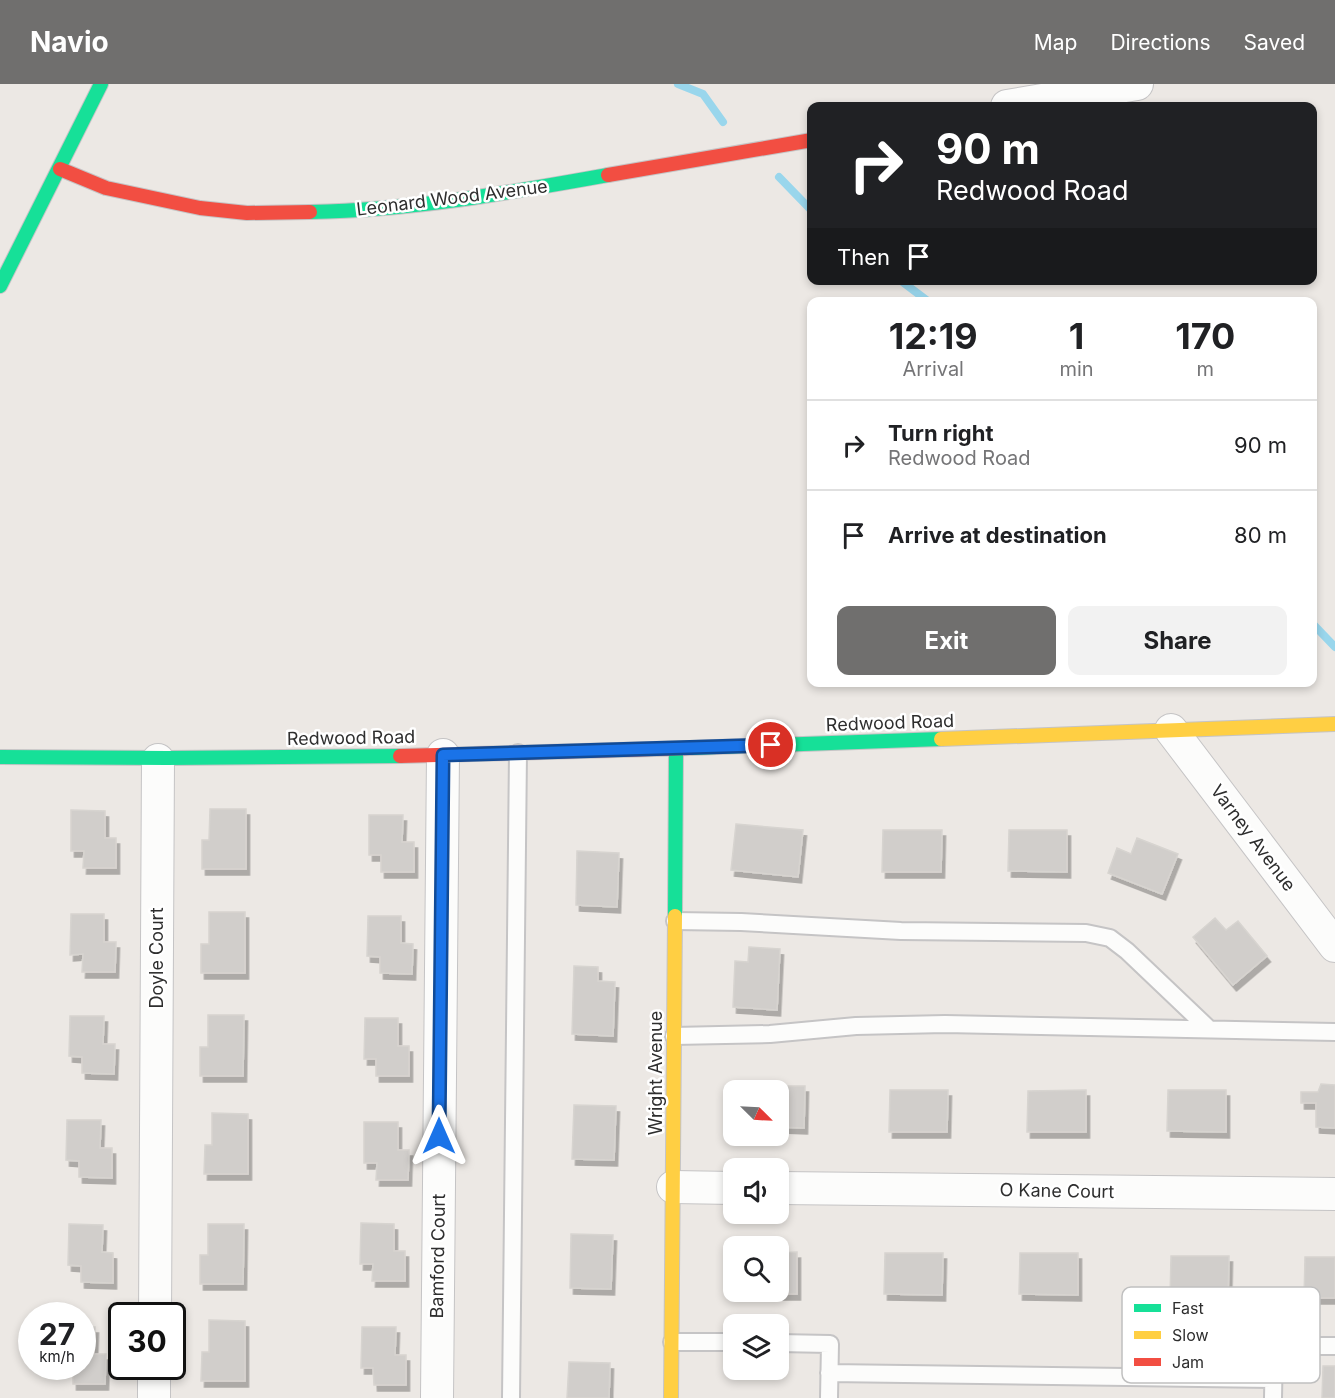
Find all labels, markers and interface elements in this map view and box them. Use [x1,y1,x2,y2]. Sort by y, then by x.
text: Navio [30,25,109,59]
text: Map [1034,30,1077,55]
text: Directions [1110,30,1211,55]
text: Saved [1244,30,1305,55]
text: 90 m [936,123,1040,174]
icon: right [837,126,915,204]
text: Redwood Road [936,174,1129,207]
street label: Leonard Wood Avenue [355,175,549,220]
icon: arrive [902,240,935,273]
text: Then [837,244,890,270]
text: 12:19 [889,314,978,358]
text: 1 [1069,314,1084,358]
text: 170 [1175,314,1235,358]
text: Arrival [902,357,964,381]
text: min [1059,357,1094,381]
text: m [1197,357,1214,381]
text: Turn right [888,420,994,446]
icon: right [837,429,870,462]
text: 90 m [1234,432,1287,458]
text: Redwood Road [888,446,1031,470]
icon: arrive [837,519,870,552]
text: Arrive at destination [888,522,1107,548]
text: 80 m [1234,522,1287,548]
button: Exit [837,606,1056,675]
button: Share [1068,606,1287,675]
street label: Redwood Road [825,710,954,735]
pin [745,719,796,770]
street label: Redwood Road [287,726,415,749]
icon: arrive [754,728,787,761]
street label: Varney Avenue [1207,780,1300,895]
street label: Doyle Court [146,907,167,1009]
street label: Wright Avenue [645,1011,666,1135]
north arrow [723,1080,789,1146]
map controls [723,1080,789,1380]
position arrow [407,1104,471,1168]
button: sound [723,1158,789,1224]
street label: O Kane Court [999,1179,1115,1202]
street label: Bamford Court [426,1193,449,1319]
button: search [723,1236,789,1302]
legend [1122,1287,1320,1383]
text: Fast [1172,1298,1204,1318]
speed limit sign: 30 [108,1302,186,1380]
button: layers [723,1314,789,1380]
text: 27 [39,1316,75,1352]
text: Slow [1172,1325,1209,1345]
text: km/h [39,1347,75,1366]
text: Jam [1172,1352,1204,1372]

